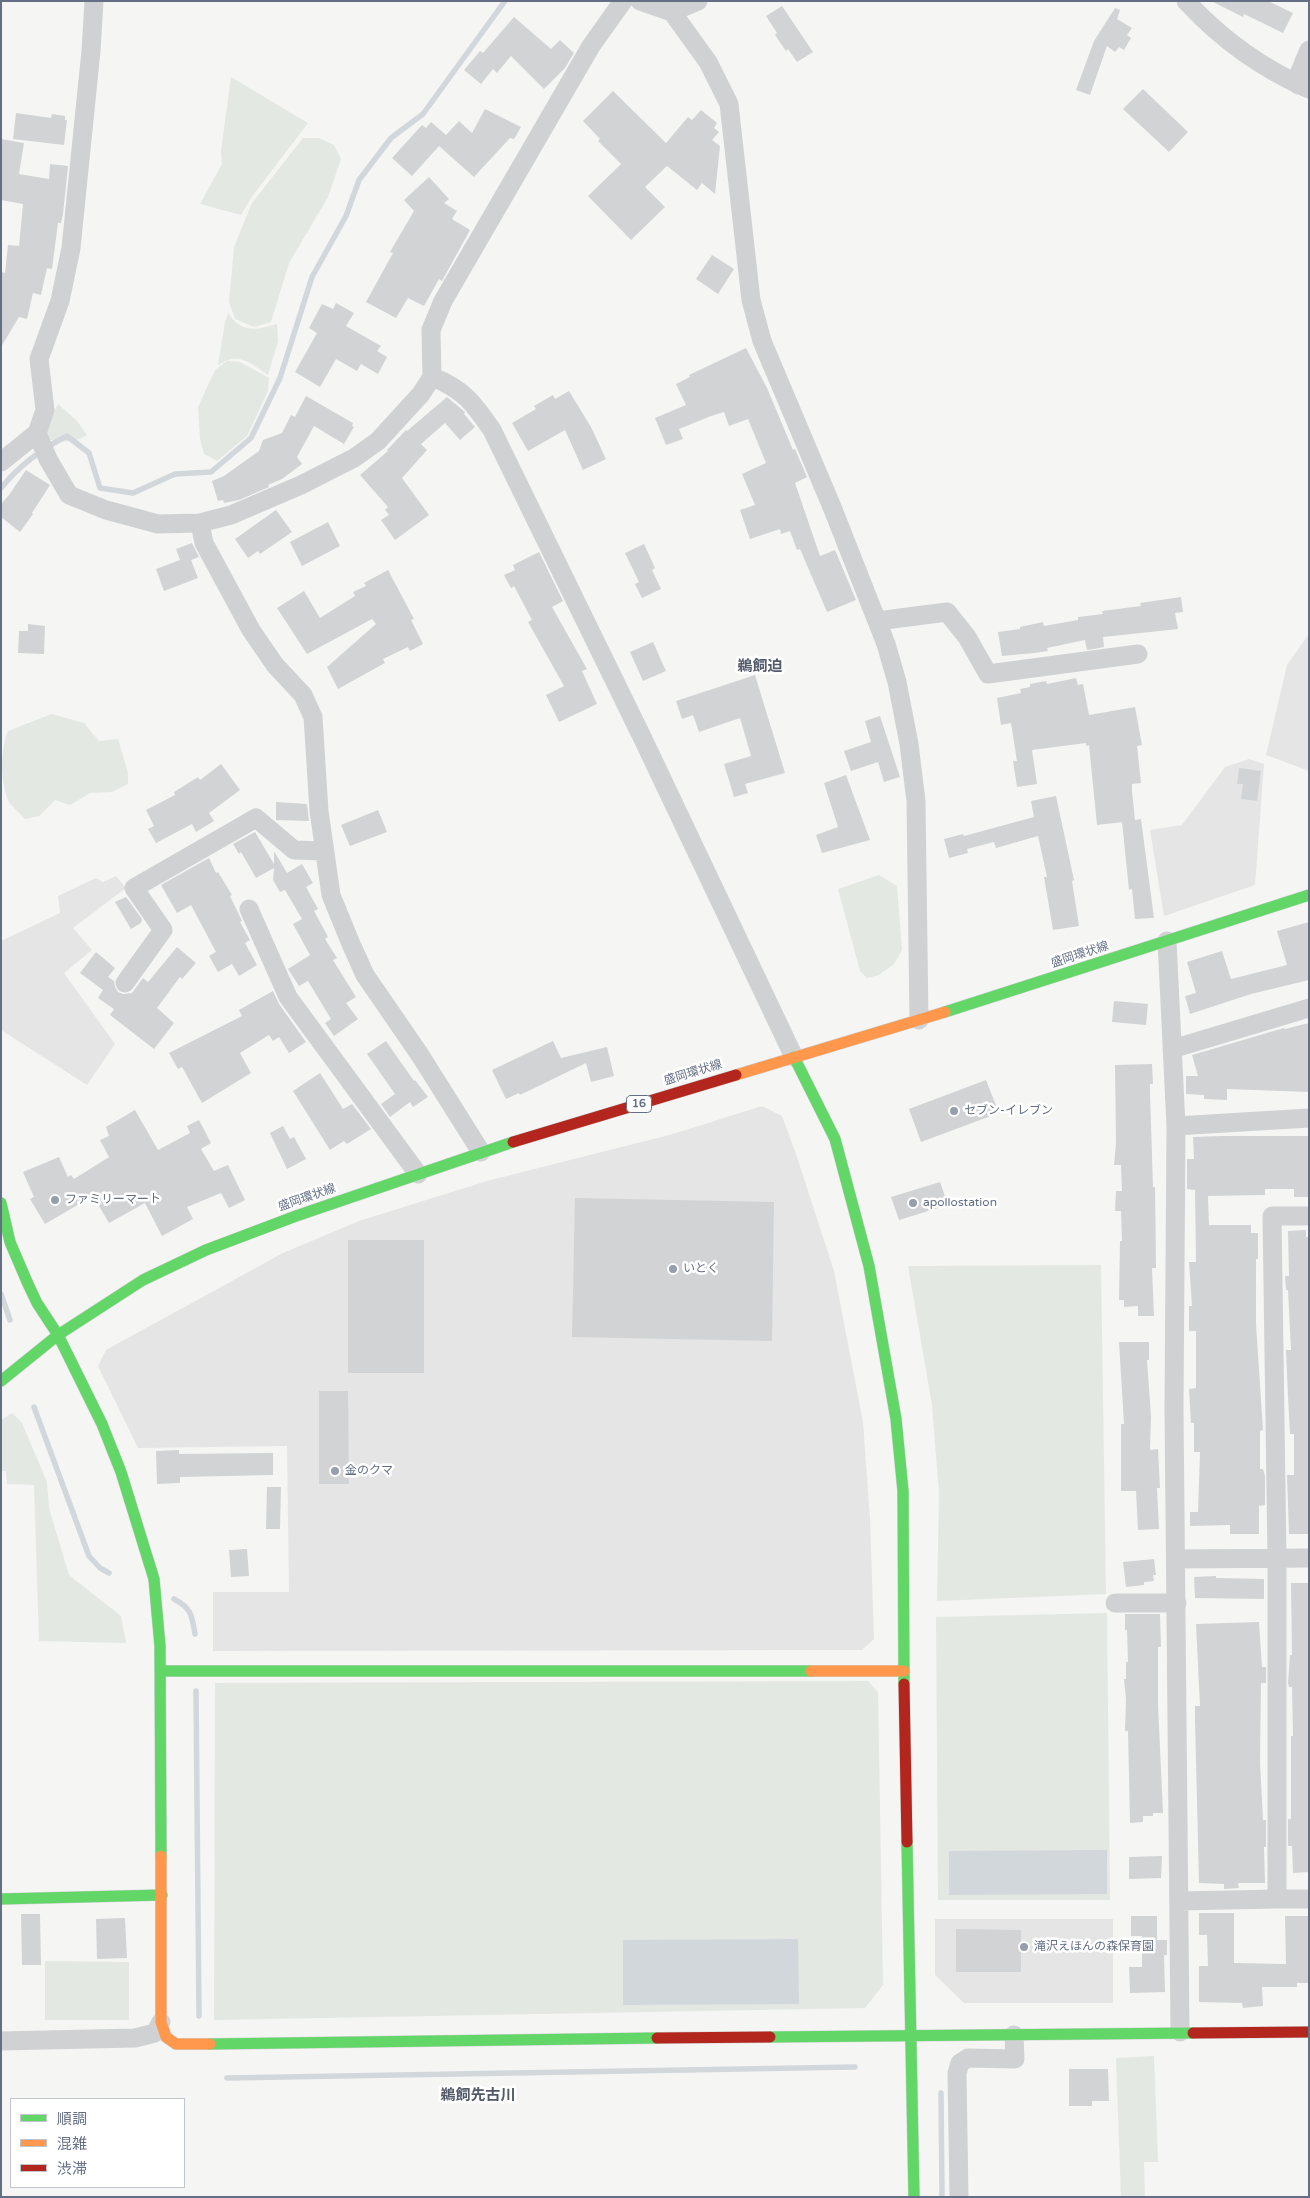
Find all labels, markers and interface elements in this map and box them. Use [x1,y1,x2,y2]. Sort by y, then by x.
district label: 鵜飼迫 [738,658,782,676]
street label: 盛岡環状線 [1049,939,1111,971]
street label: 盛岡環状線 [662,1057,724,1089]
road number: 16 [626,1096,652,1112]
place label: セブン-イレブン [964,1104,1053,1118]
marker: セブン-イレブン [948,1105,960,1117]
street label: 盛岡環状線 [276,1181,338,1215]
place label: ファミリーマート [65,1193,161,1207]
marker: ファミリーマート [49,1194,61,1206]
place label: apollostation [923,1196,997,1210]
marker: apollostation [907,1197,919,1209]
place label: いとく [683,1262,719,1276]
marker: いとく [667,1263,679,1275]
place label: 金のクマ [345,1464,393,1478]
marker: 金のクマ [329,1465,341,1477]
place label: 滝沢えほんの森保育園 [1034,1940,1154,1954]
marker: 滝沢えほんの森保育園 [1018,1941,1030,1953]
district label: 鵜飼先古川 [441,2087,515,2105]
legend [10,2098,185,2188]
text: 順調 [57,2110,87,2128]
text: 混雑 [57,2135,87,2153]
text: 渋滞 [57,2160,87,2178]

